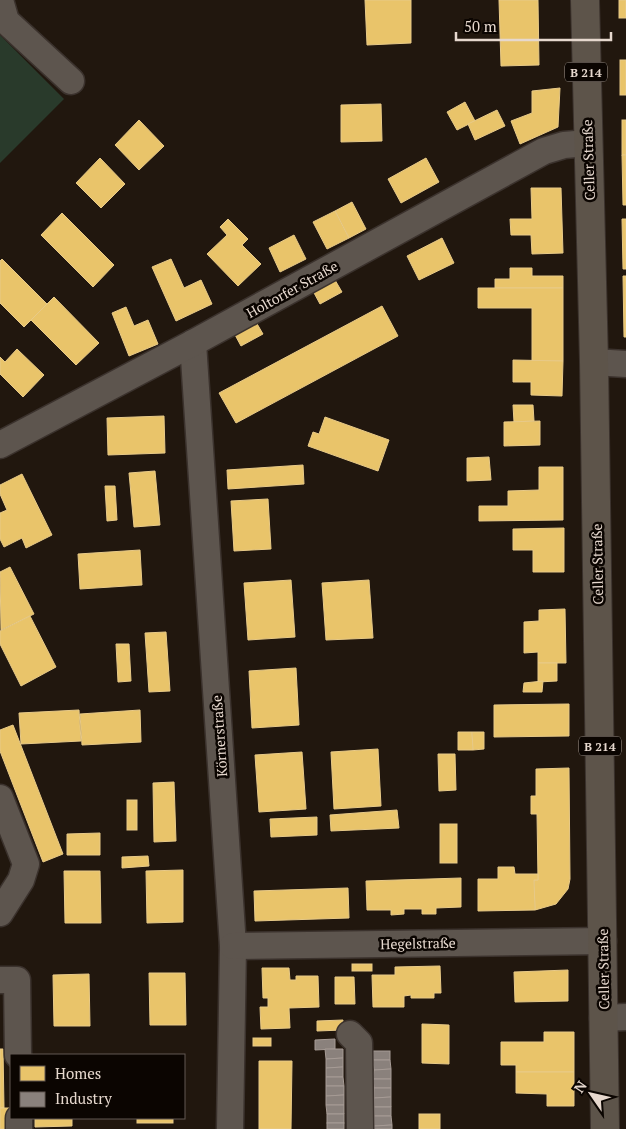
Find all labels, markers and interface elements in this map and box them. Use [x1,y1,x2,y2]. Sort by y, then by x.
scale bar [456,10,611,42]
text: 50 m [464,16,497,36]
road number: B 214 [565,62,607,82]
street label: Celler Straße [577,119,599,201]
street label: Holtorfer Straße [243,256,341,322]
street label: Celler Straße [587,523,607,605]
street label: Körnerstraße [207,694,231,778]
road number: B 214 [579,736,621,756]
street label: Celler Straße [593,928,613,1010]
street label: Hegelstraße [380,933,456,953]
legend [10,1054,185,1119]
text: Homes [55,1063,101,1083]
north arrow [566,1069,616,1119]
text: N [569,1076,591,1096]
text: Industry [55,1088,112,1108]

